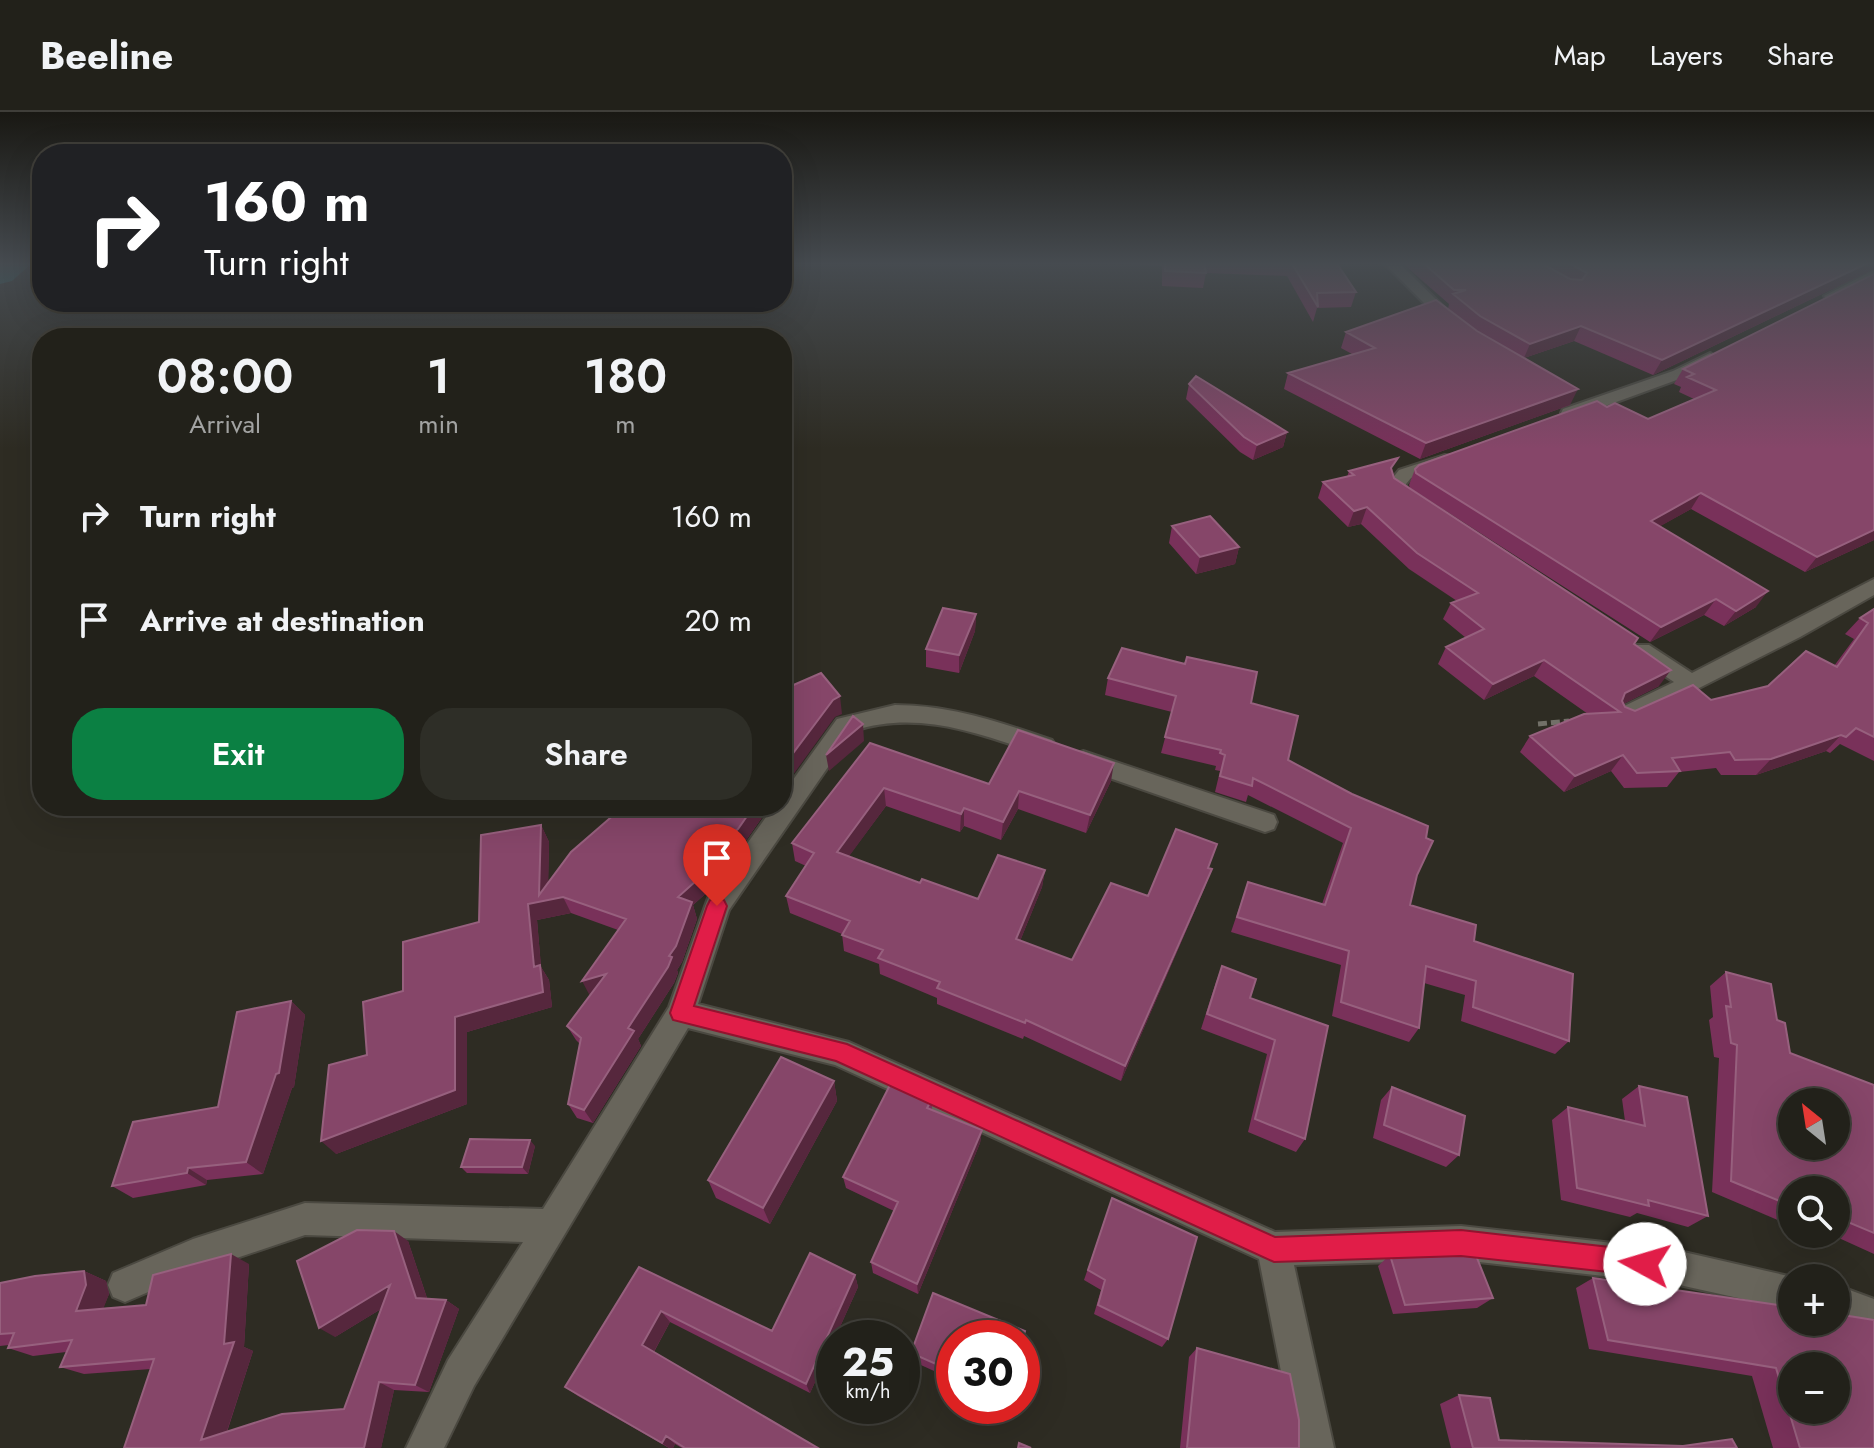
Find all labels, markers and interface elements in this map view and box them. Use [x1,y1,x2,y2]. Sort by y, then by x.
text: Beeline [40,28,173,83]
text: Map [1554,35,1606,76]
text: Layers [1650,35,1723,76]
text: Share [1767,35,1834,76]
text: 160 m [204,161,370,242]
icon: right [72,176,176,280]
text: Turn right [204,236,349,288]
text: 08:00 [157,342,293,411]
text: 1 [427,342,450,411]
text: 180 [584,342,667,411]
text: Arrival [189,405,261,443]
text: min [418,405,459,443]
text: m [615,405,636,443]
icon: right [72,494,116,538]
text: Turn right [140,495,276,538]
text: 160 m [671,495,752,538]
icon: arrive [72,598,116,642]
text: Arrive at destination [140,599,425,642]
text: 20 m [685,599,752,642]
button: Exit [72,708,404,800]
button: Share [420,708,752,800]
pin [683,824,751,906]
icon: arrive [695,836,739,880]
north arrow [1778,1088,1850,1160]
map controls [1778,1088,1850,1424]
button: search [1778,1176,1850,1248]
position arrow [1603,1222,1687,1306]
button: + [1778,1264,1850,1336]
speed limit sign: 30 [936,1320,1040,1424]
text: 25 [842,1333,894,1391]
button: − [1778,1352,1850,1424]
text: km/h [845,1377,891,1406]

